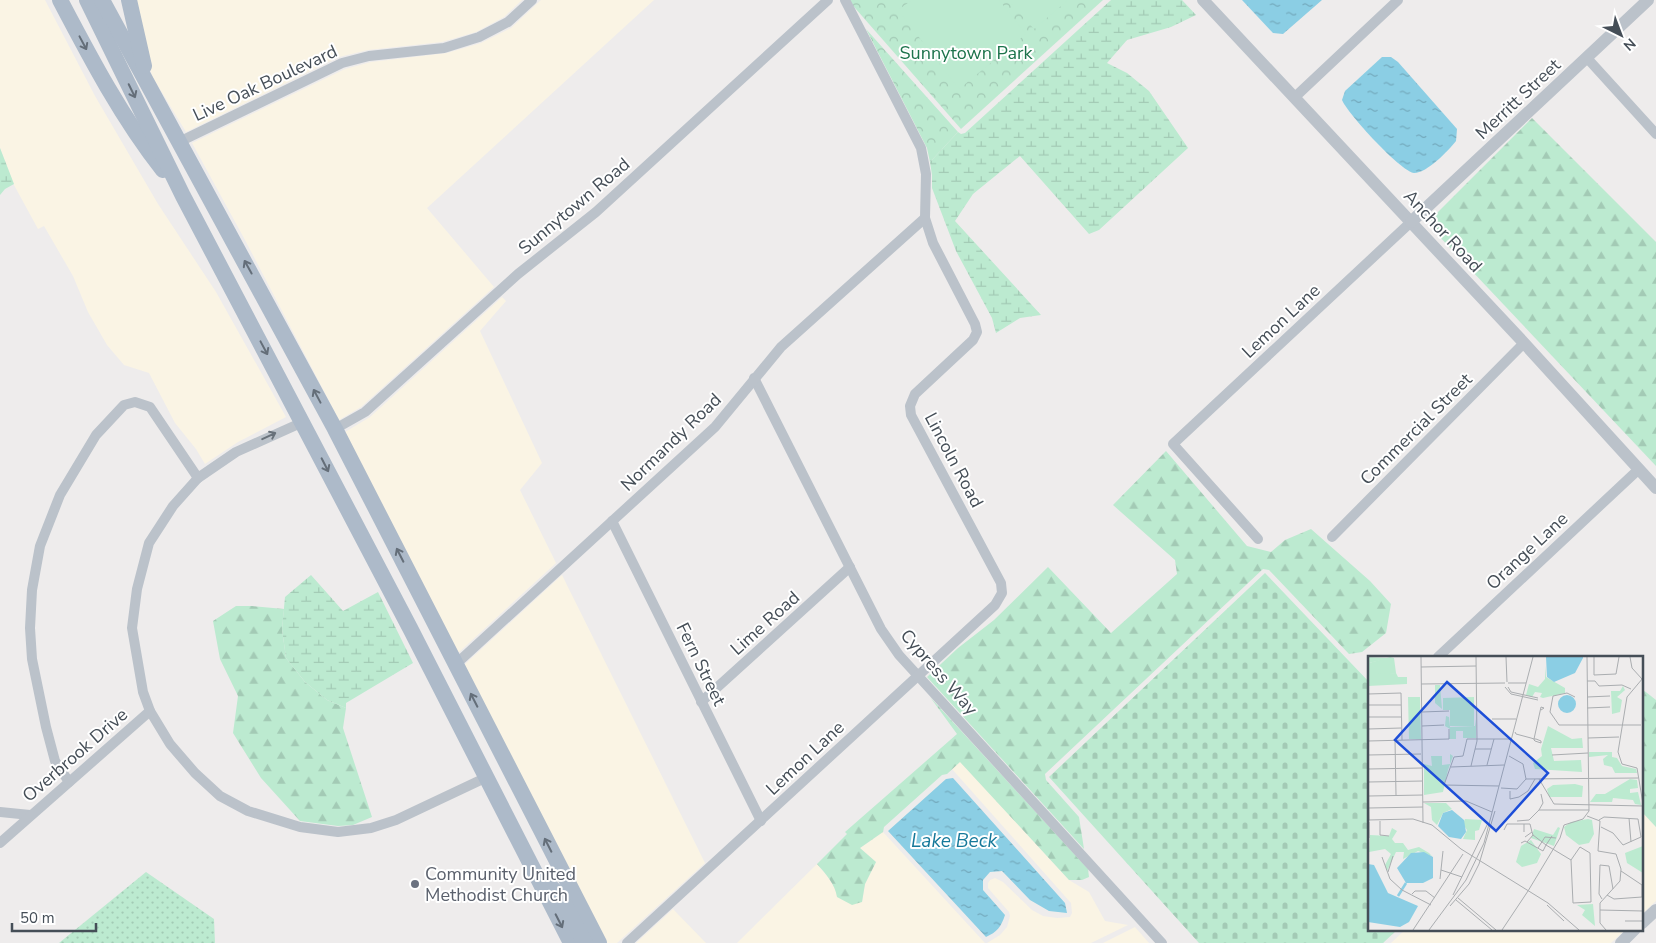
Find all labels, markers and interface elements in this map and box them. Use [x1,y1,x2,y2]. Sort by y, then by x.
north arrow [1596,10,1646,60]
text: N [1619,34,1640,55]
one-way arrow [79,35,88,50]
street label: Live Oak Boulevard [189,39,341,127]
park label: Sunnytown Park [900,41,1033,65]
street label: Merritt Street [1470,53,1566,145]
one-way arrow [128,83,138,98]
street label: Sunnytown Road [513,152,635,260]
street label: Anchor Road [1398,184,1488,278]
one-way arrow [243,260,253,275]
street label: Lemon Lane [1237,279,1325,363]
one-way arrow [259,340,269,355]
street label: Commercial Street [1355,367,1478,490]
one-way arrow [312,388,322,403]
street label: Normandy Road [615,388,727,496]
street label: Lincoln Road [919,408,989,512]
one-way arrow [261,431,276,441]
one-way arrow [321,457,330,472]
street label: Orange Lane [1481,507,1573,595]
one-way arrow [395,548,405,563]
street label: Lime Road [725,585,805,661]
street label: Fern Street [671,619,732,710]
street label: Cypress Way [895,624,984,721]
inset map [1368,656,1644,930]
one-way arrow [469,693,478,708]
street label: Overbrook Drive [17,703,133,807]
street label: Lemon Lane [761,716,849,800]
water label: Lake Beck [911,828,997,854]
one-way arrow [543,837,553,852]
place label: Community United Methodist Church [425,862,576,907]
marker: Community United Methodist Church [409,878,421,890]
scale bar [12,900,96,932]
text: 50 m [20,908,55,928]
one-way arrow [554,913,564,928]

